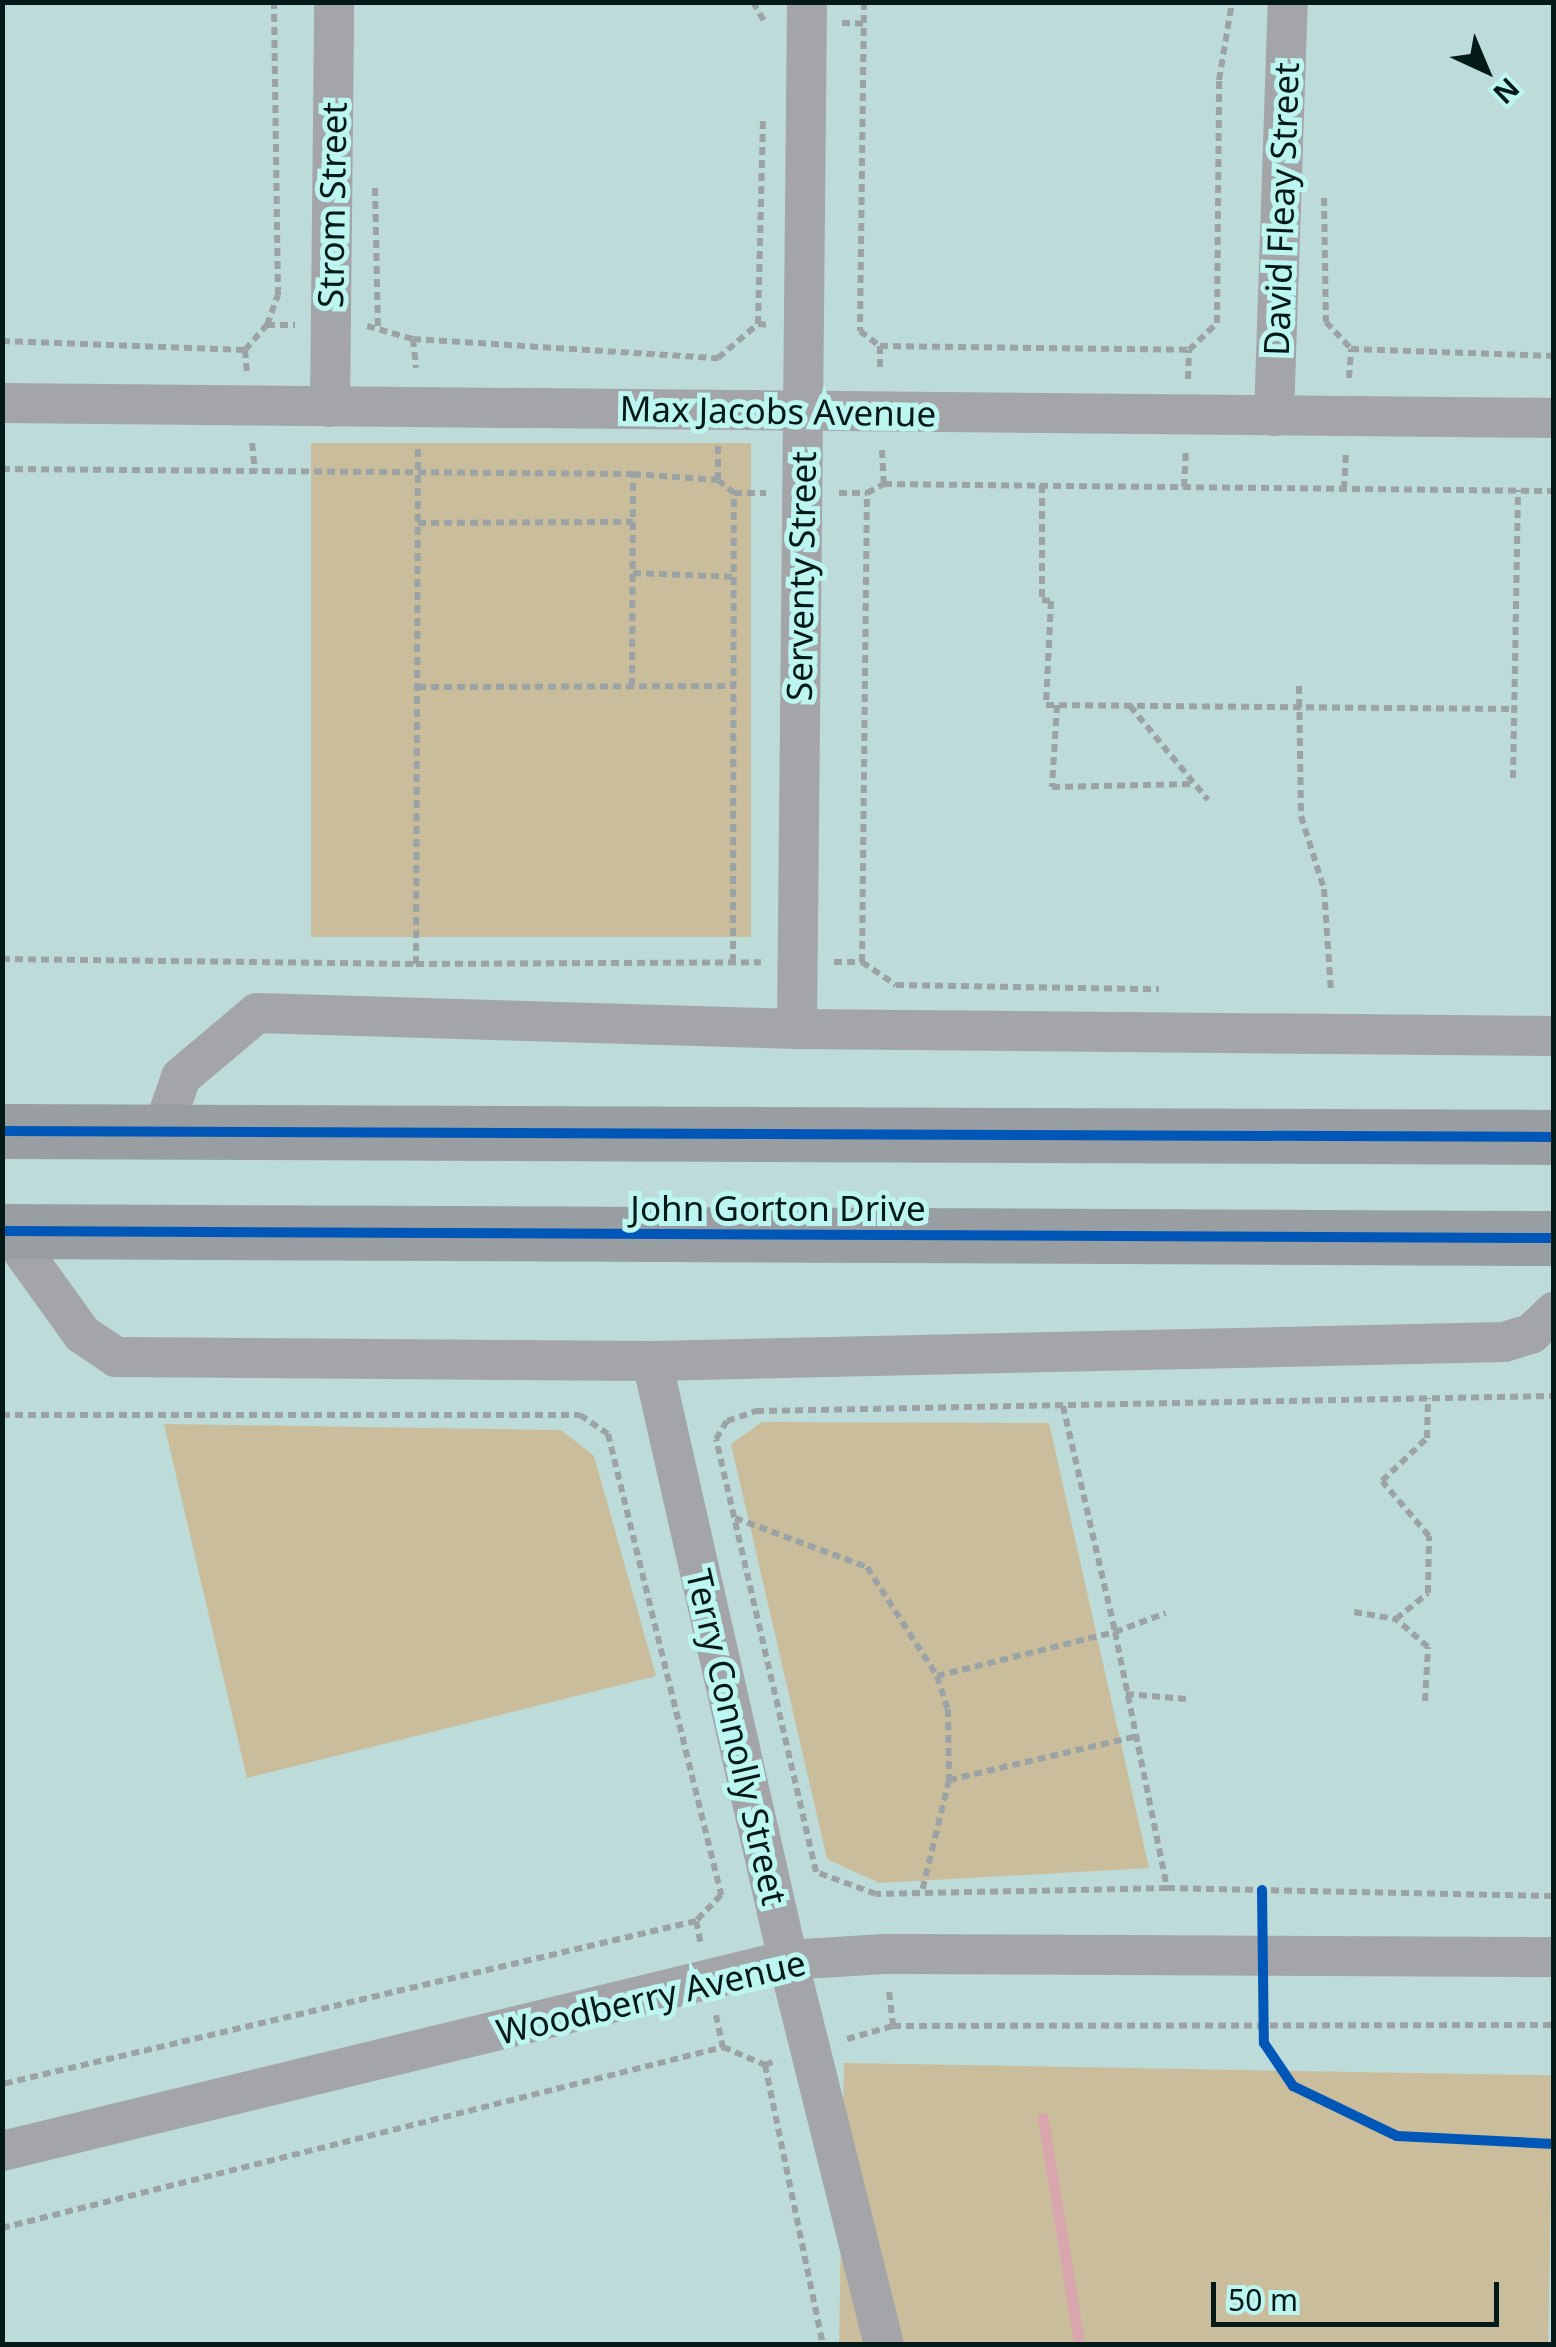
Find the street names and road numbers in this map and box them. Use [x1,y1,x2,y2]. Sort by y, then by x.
street label: David Fleay Street [1255,61,1307,357]
street label: Strom Street [309,101,355,309]
street label: Max Jacobs Avenue [619,387,937,435]
street label: Serventy Street [778,451,824,701]
street label: John Gorton Drive [630,1187,926,1229]
street label: Terry Connolly Street [678,1565,796,1909]
street label: Woodberry Avenue [492,1941,810,2053]

